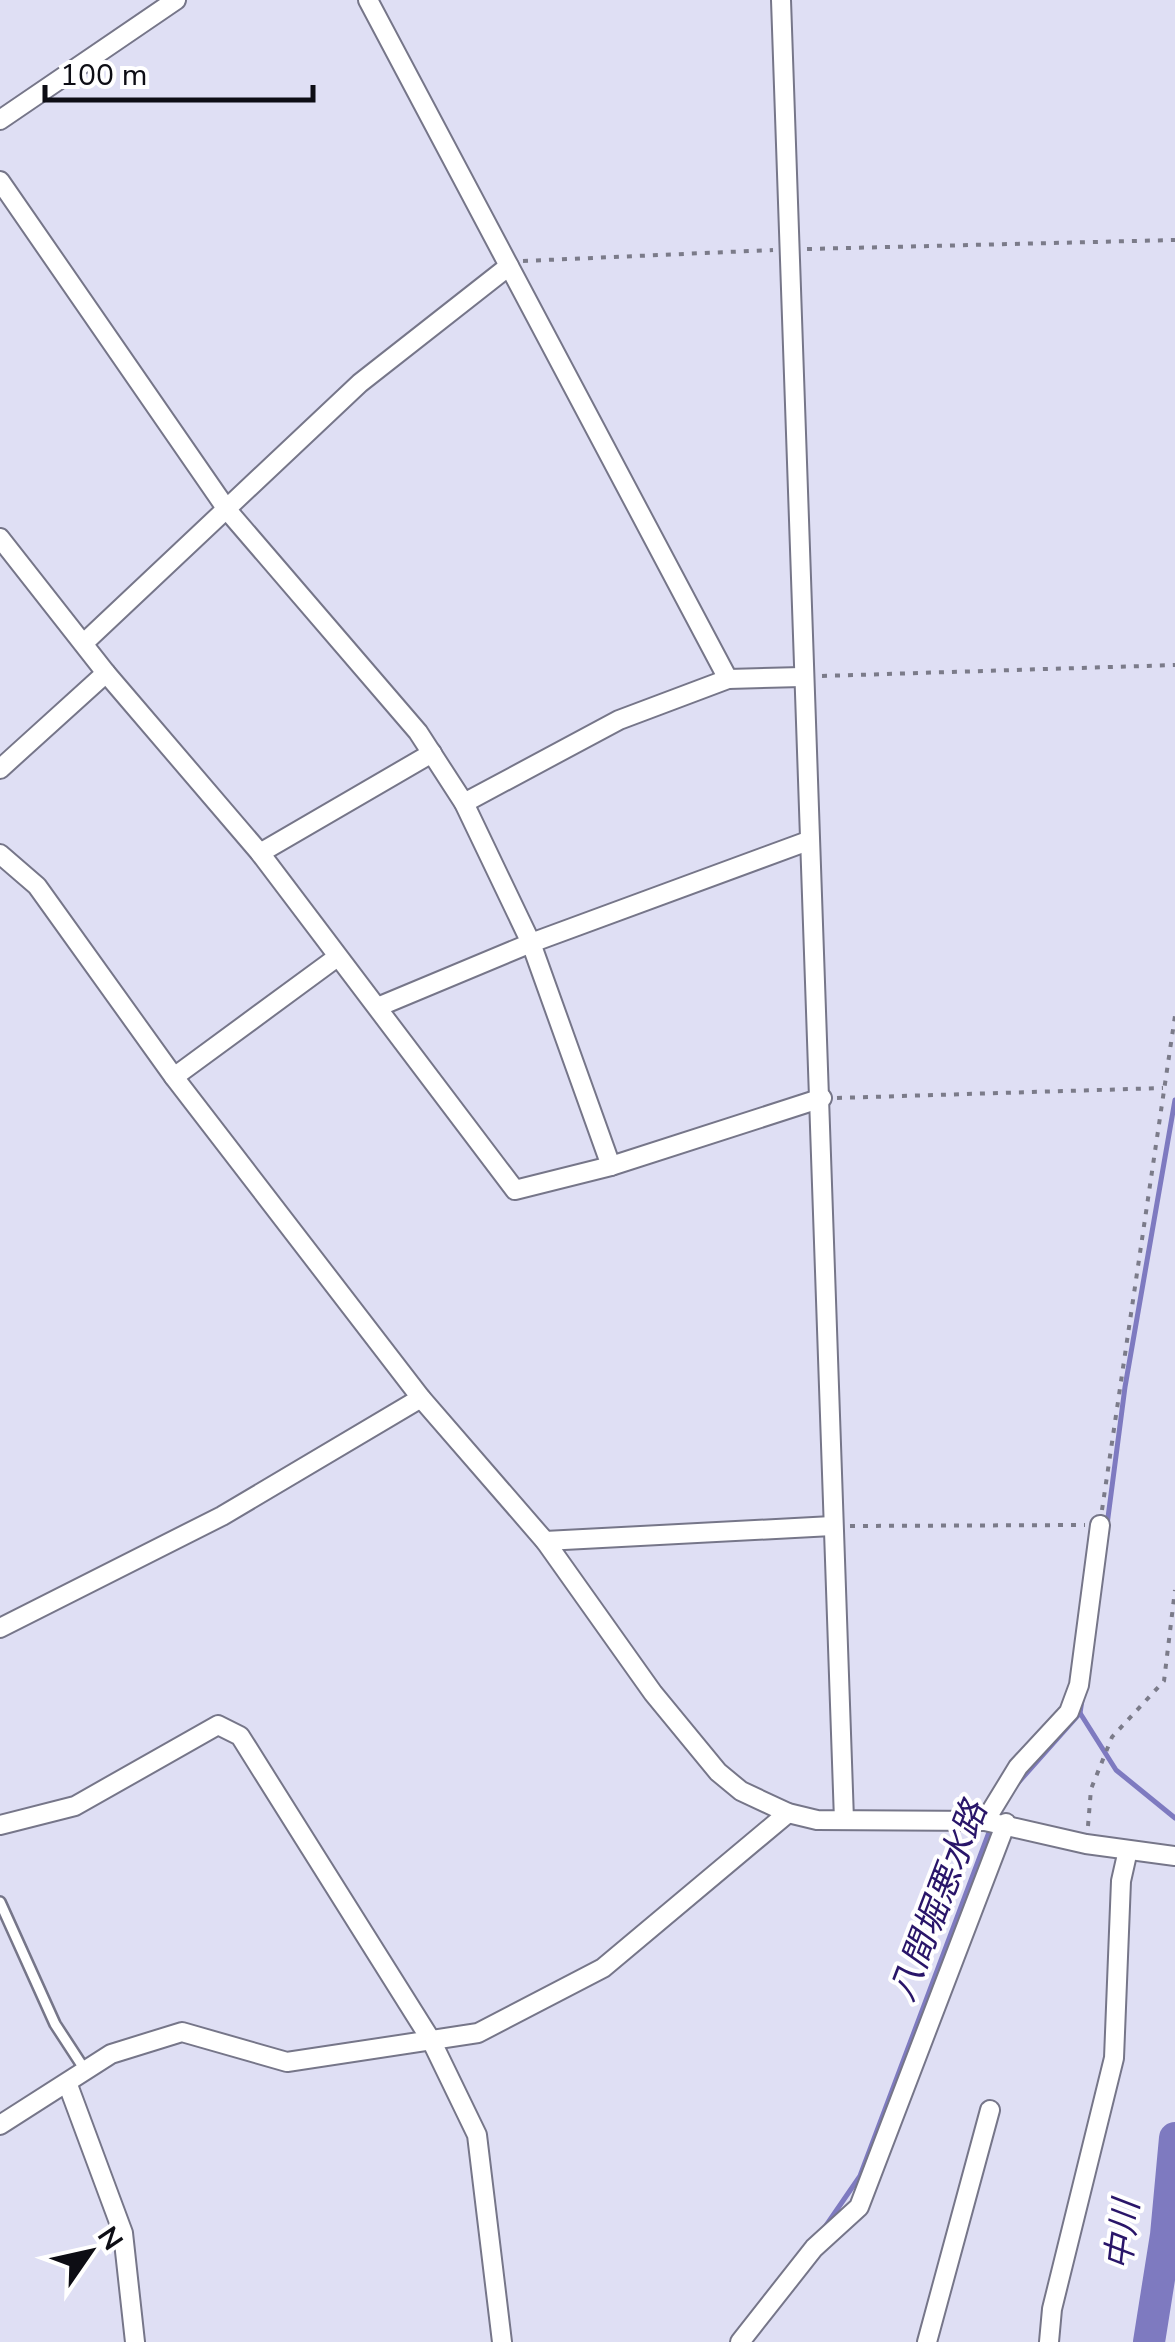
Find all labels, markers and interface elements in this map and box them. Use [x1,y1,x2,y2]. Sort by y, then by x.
scale bar [45,40,312,102]
text: 100 m [60,55,147,96]
water label: 八間堀悪水路 [879,1792,999,2008]
water label: 中川 [1095,2193,1151,2273]
north arrow [40,2202,140,2302]
text: N [88,2219,132,2258]

